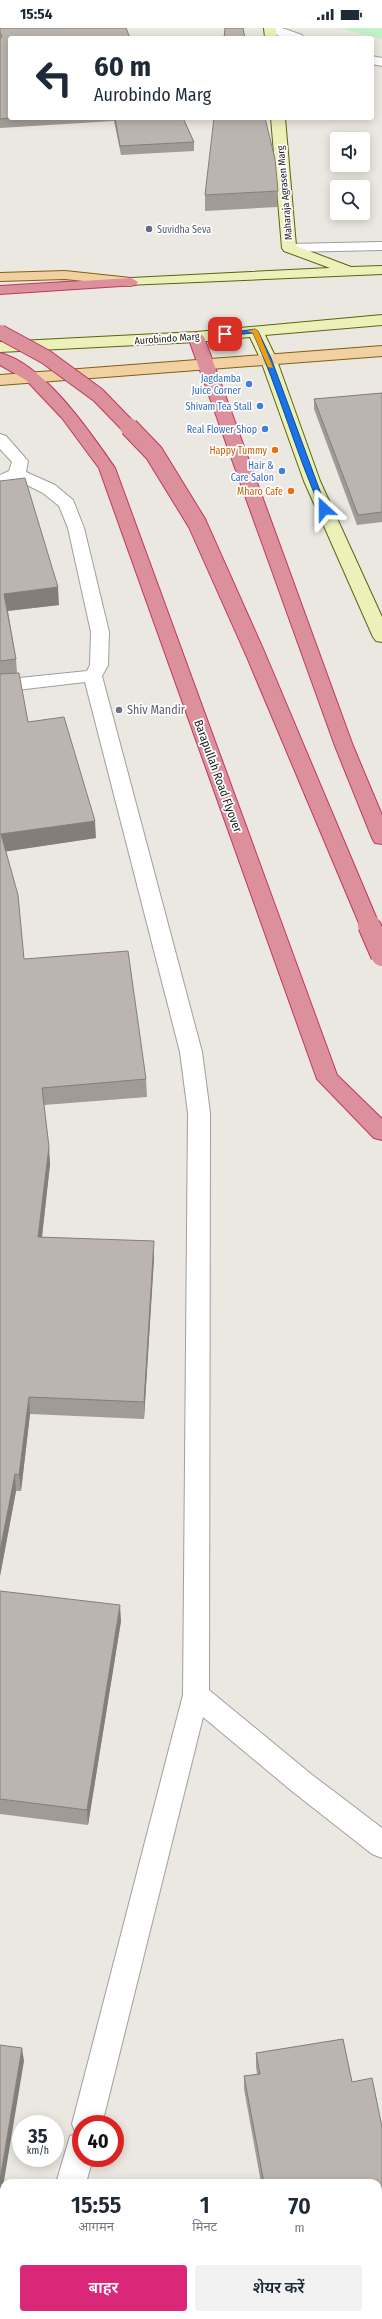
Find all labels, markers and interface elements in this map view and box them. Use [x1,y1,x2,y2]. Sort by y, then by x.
text: 15:54 [20,5,52,23]
text: 60 m [94,50,151,83]
icon: left [28,52,80,104]
text: Aurobindo Marg [94,84,211,106]
map controls [330,132,370,220]
button: sound [330,132,370,172]
street label: Maharaja Agrasen Marg [275,145,295,241]
button: search [330,180,370,220]
marker: Suvidha Seva [144,224,154,234]
place label: Suvidha Seva [157,224,211,236]
pin [208,317,242,351]
icon: arrive [214,323,236,345]
street label: Aurobindo Marg [134,331,200,347]
place label: Jagdamba Juice Corner [192,373,241,397]
marker: Jagdamba Juice Corner [244,379,254,389]
place label: Shivam Tea Stall [186,401,252,413]
marker: Shivam Tea Stall [255,401,265,411]
place label: Real Flower Shop [187,424,257,436]
marker: Real Flower Shop [260,424,270,434]
place label: Happy Tummy [209,445,268,457]
marker: Happy Tummy [270,445,280,455]
place label: Hair & Care Salon [231,460,274,484]
marker: Hair & Care Salon [277,466,287,476]
place label: Mharo Cafe [237,486,283,498]
marker: Mharo Cafe [286,486,296,496]
position arrow [303,488,345,530]
place label: Shiv Mandir [127,703,186,717]
marker: Shiv Mandir [114,705,124,715]
street label: Barapullah Road Flyover [191,718,245,835]
speed limit sign: 40 [72,2115,124,2167]
text: 35 [28,2124,48,2148]
text: km/h [27,2145,49,2157]
text: 15:55 [71,2191,121,2219]
text: 1 [200,2191,210,2219]
text: 70 [288,2192,311,2220]
text: आगमन [78,2219,114,2234]
text: मिनट [192,2219,217,2234]
text: m [295,2220,305,2235]
button: बाहर [20,2265,187,2311]
button: शेयर करें [195,2265,362,2311]

